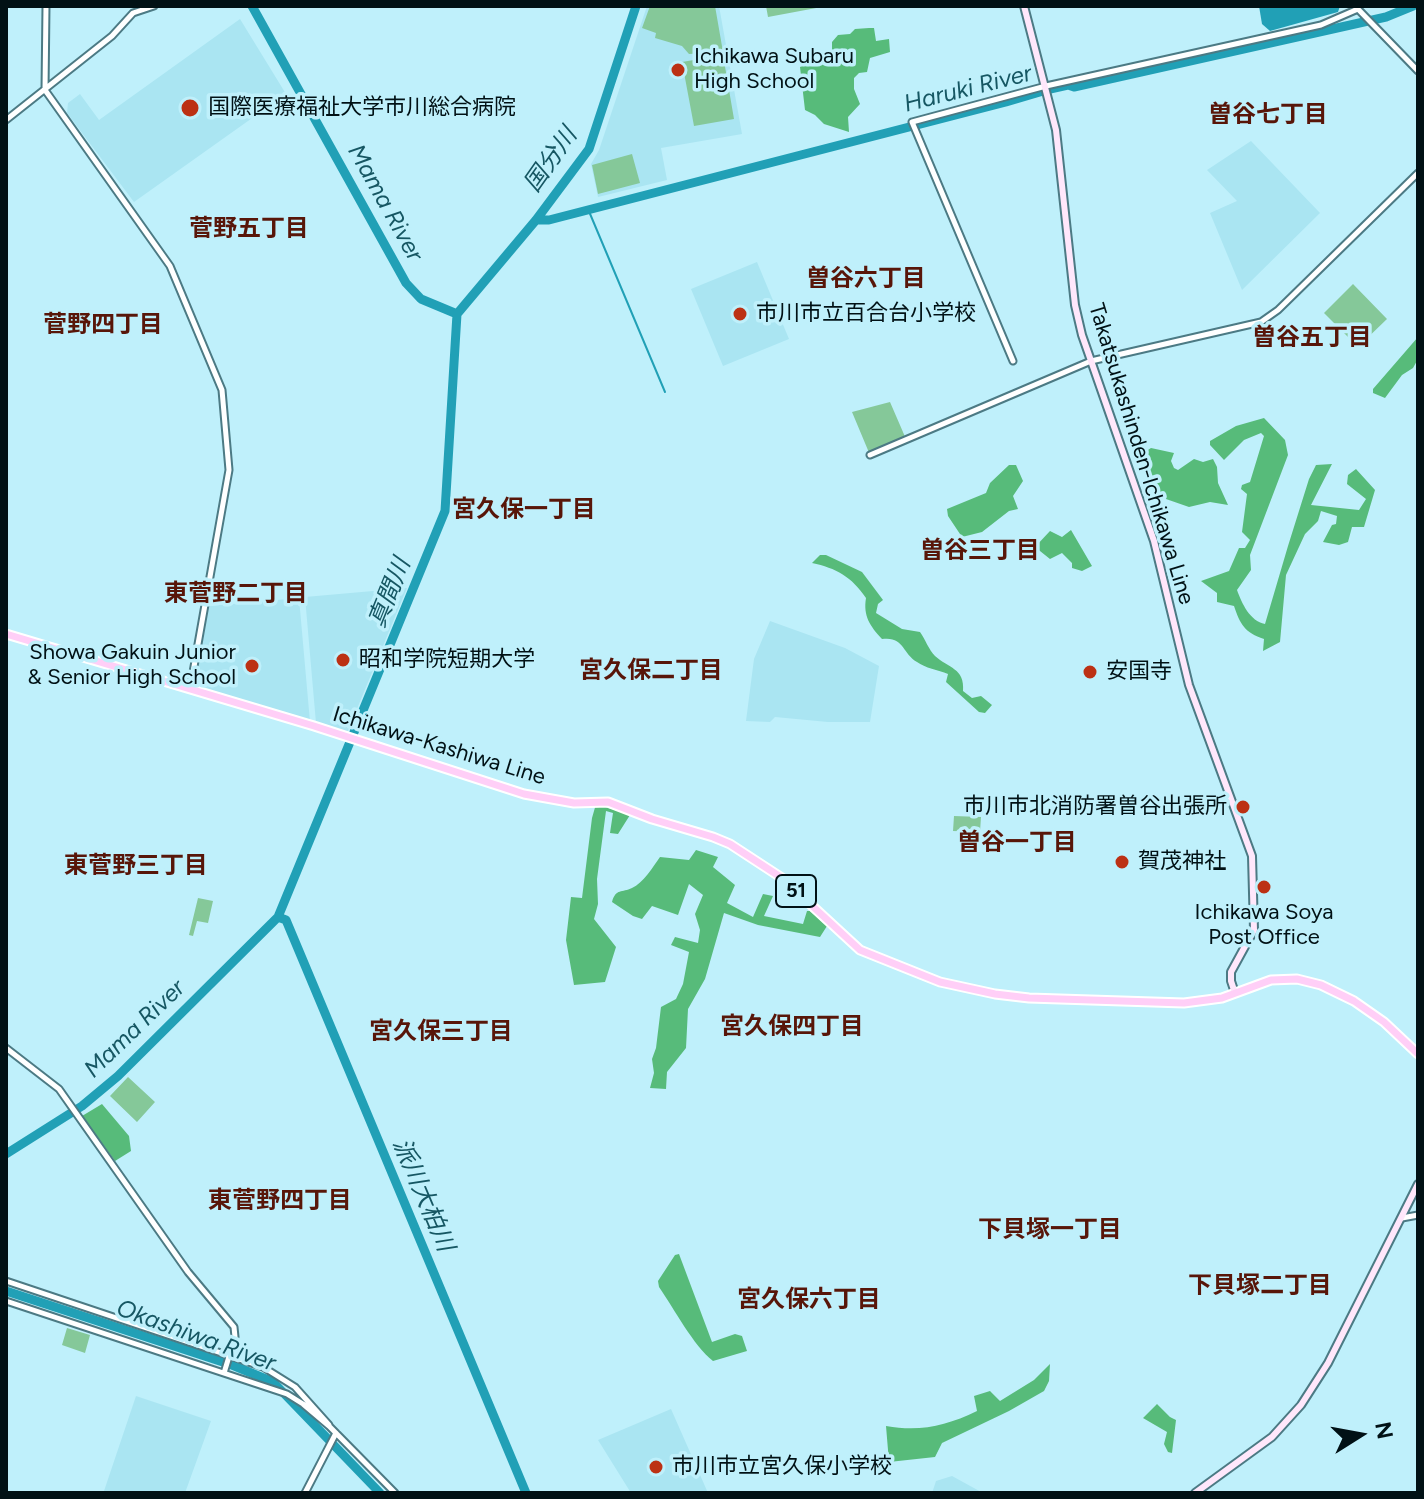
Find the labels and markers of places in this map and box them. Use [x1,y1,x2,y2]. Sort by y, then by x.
place label: Ichikawa Subaru High School [694,44,854,96]
marker: Ichikawa Subaru High School [669,61,687,79]
place label: 国際医療福祉大学市川総合病院 [208,95,516,121]
marker: 国際医療福祉大学市川総合病院 [179,97,201,119]
place label: 市川市立百合台小学校 [756,301,976,327]
marker: 市川市立百合台小学校 [731,305,749,323]
place label: Showa Gakuin Junior & Senior High School [28,640,236,692]
place label: 昭和学院短期大学 [359,647,535,673]
marker: 昭和学院短期大学 [334,651,352,669]
marker: Showa Gakuin Junior & Senior High School [243,657,261,675]
place label: 安国寺 [1106,659,1172,685]
marker: 安国寺 [1081,663,1099,681]
place label: 市川市北消防署曽谷出張所 [963,794,1227,820]
marker: 市川市北消防署曽谷出張所 [1234,798,1252,816]
place label: 賀茂神社 [1138,849,1226,875]
marker: 賀茂神社 [1113,853,1131,871]
marker: Ichikawa Soya Post Office [1255,878,1273,896]
place label: Ichikawa Soya Post Office [1195,900,1333,952]
place label: 市川市立宮久保小学校 [672,1454,892,1480]
marker: 市川市立宮久保小学校 [647,1458,665,1476]

